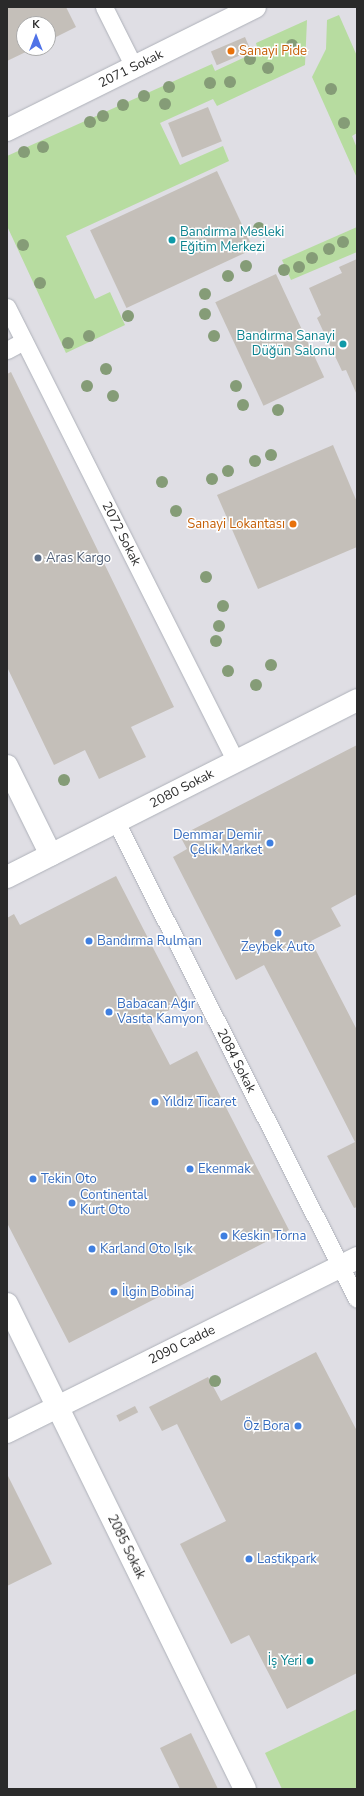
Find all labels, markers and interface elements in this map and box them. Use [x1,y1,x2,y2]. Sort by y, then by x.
north arrow [16,16,56,56]
text: K [32,17,40,32]
place label: Sanayi Pide [239,43,307,59]
marker: Sanayi Pide [226,46,236,56]
street label: 2071 Sokak [96,47,166,91]
place label: Bandırma Mesleki Eğitim Merkezi [180,225,284,256]
marker: Bandırma Mesleki Eğitim Merkezi [167,235,177,245]
place label: Bandırma Sanayi Düğün Salonu [237,329,335,360]
marker: Bandırma Sanayi Düğün Salonu [338,339,348,349]
street label: 2072 Sokak [98,499,144,569]
place label: Sanayi Lokantası [187,516,285,532]
marker: Sanayi Lokantası [288,519,298,529]
place label: Aras Kargo [46,550,111,566]
marker: Aras Kargo [33,553,43,563]
street label: 2080 Sokak [147,766,217,812]
place label: Demmar Demir Çelik Market [173,828,262,859]
marker: Demmar Demir Çelik Market [265,838,275,848]
marker: Zeybek Auto [273,928,283,938]
place label: Bandırma Rulman [97,933,202,949]
marker: Bandırma Rulman [84,936,94,946]
place label: Zeybek Auto [241,939,315,955]
place label: Babacan Ağır Vasıta Kamyon [117,997,203,1028]
marker: Babacan Ağır Vasıta Kamyon [104,1007,114,1017]
street label: 2084 Sokak [213,1026,259,1096]
place label: Yıldız Ticaret [163,1094,236,1110]
marker: Yıldız Ticaret [150,1097,160,1107]
place label: Ekenmak [198,1161,251,1177]
marker: Ekenmak [185,1164,195,1174]
place label: Tekin Oto [41,1171,97,1187]
marker: Tekin Oto [28,1174,38,1184]
place label: Continental Kurt Oto [80,1188,147,1219]
marker: Continental Kurt Oto [67,1198,77,1208]
place label: Keskin Torna [232,1228,306,1244]
marker: Keskin Torna [219,1231,229,1241]
place label: Karland Oto Işık [100,1241,193,1257]
marker: Karland Oto Işık [87,1244,97,1254]
place label: İlgin Bobinaj [122,1284,194,1300]
marker: İlgin Bobinaj [109,1287,119,1297]
street label: 2090 Cadde [146,1322,218,1368]
place label: Öz Bora [243,1418,290,1434]
marker: Öz Bora [293,1421,303,1431]
street label: 2085 Sokak [104,1512,148,1582]
place label: Lastikpark [257,1551,317,1567]
marker: Lastikpark [244,1554,254,1564]
place label: İş Yeri [268,1653,302,1669]
marker: İş Yeri [305,1656,315,1666]

